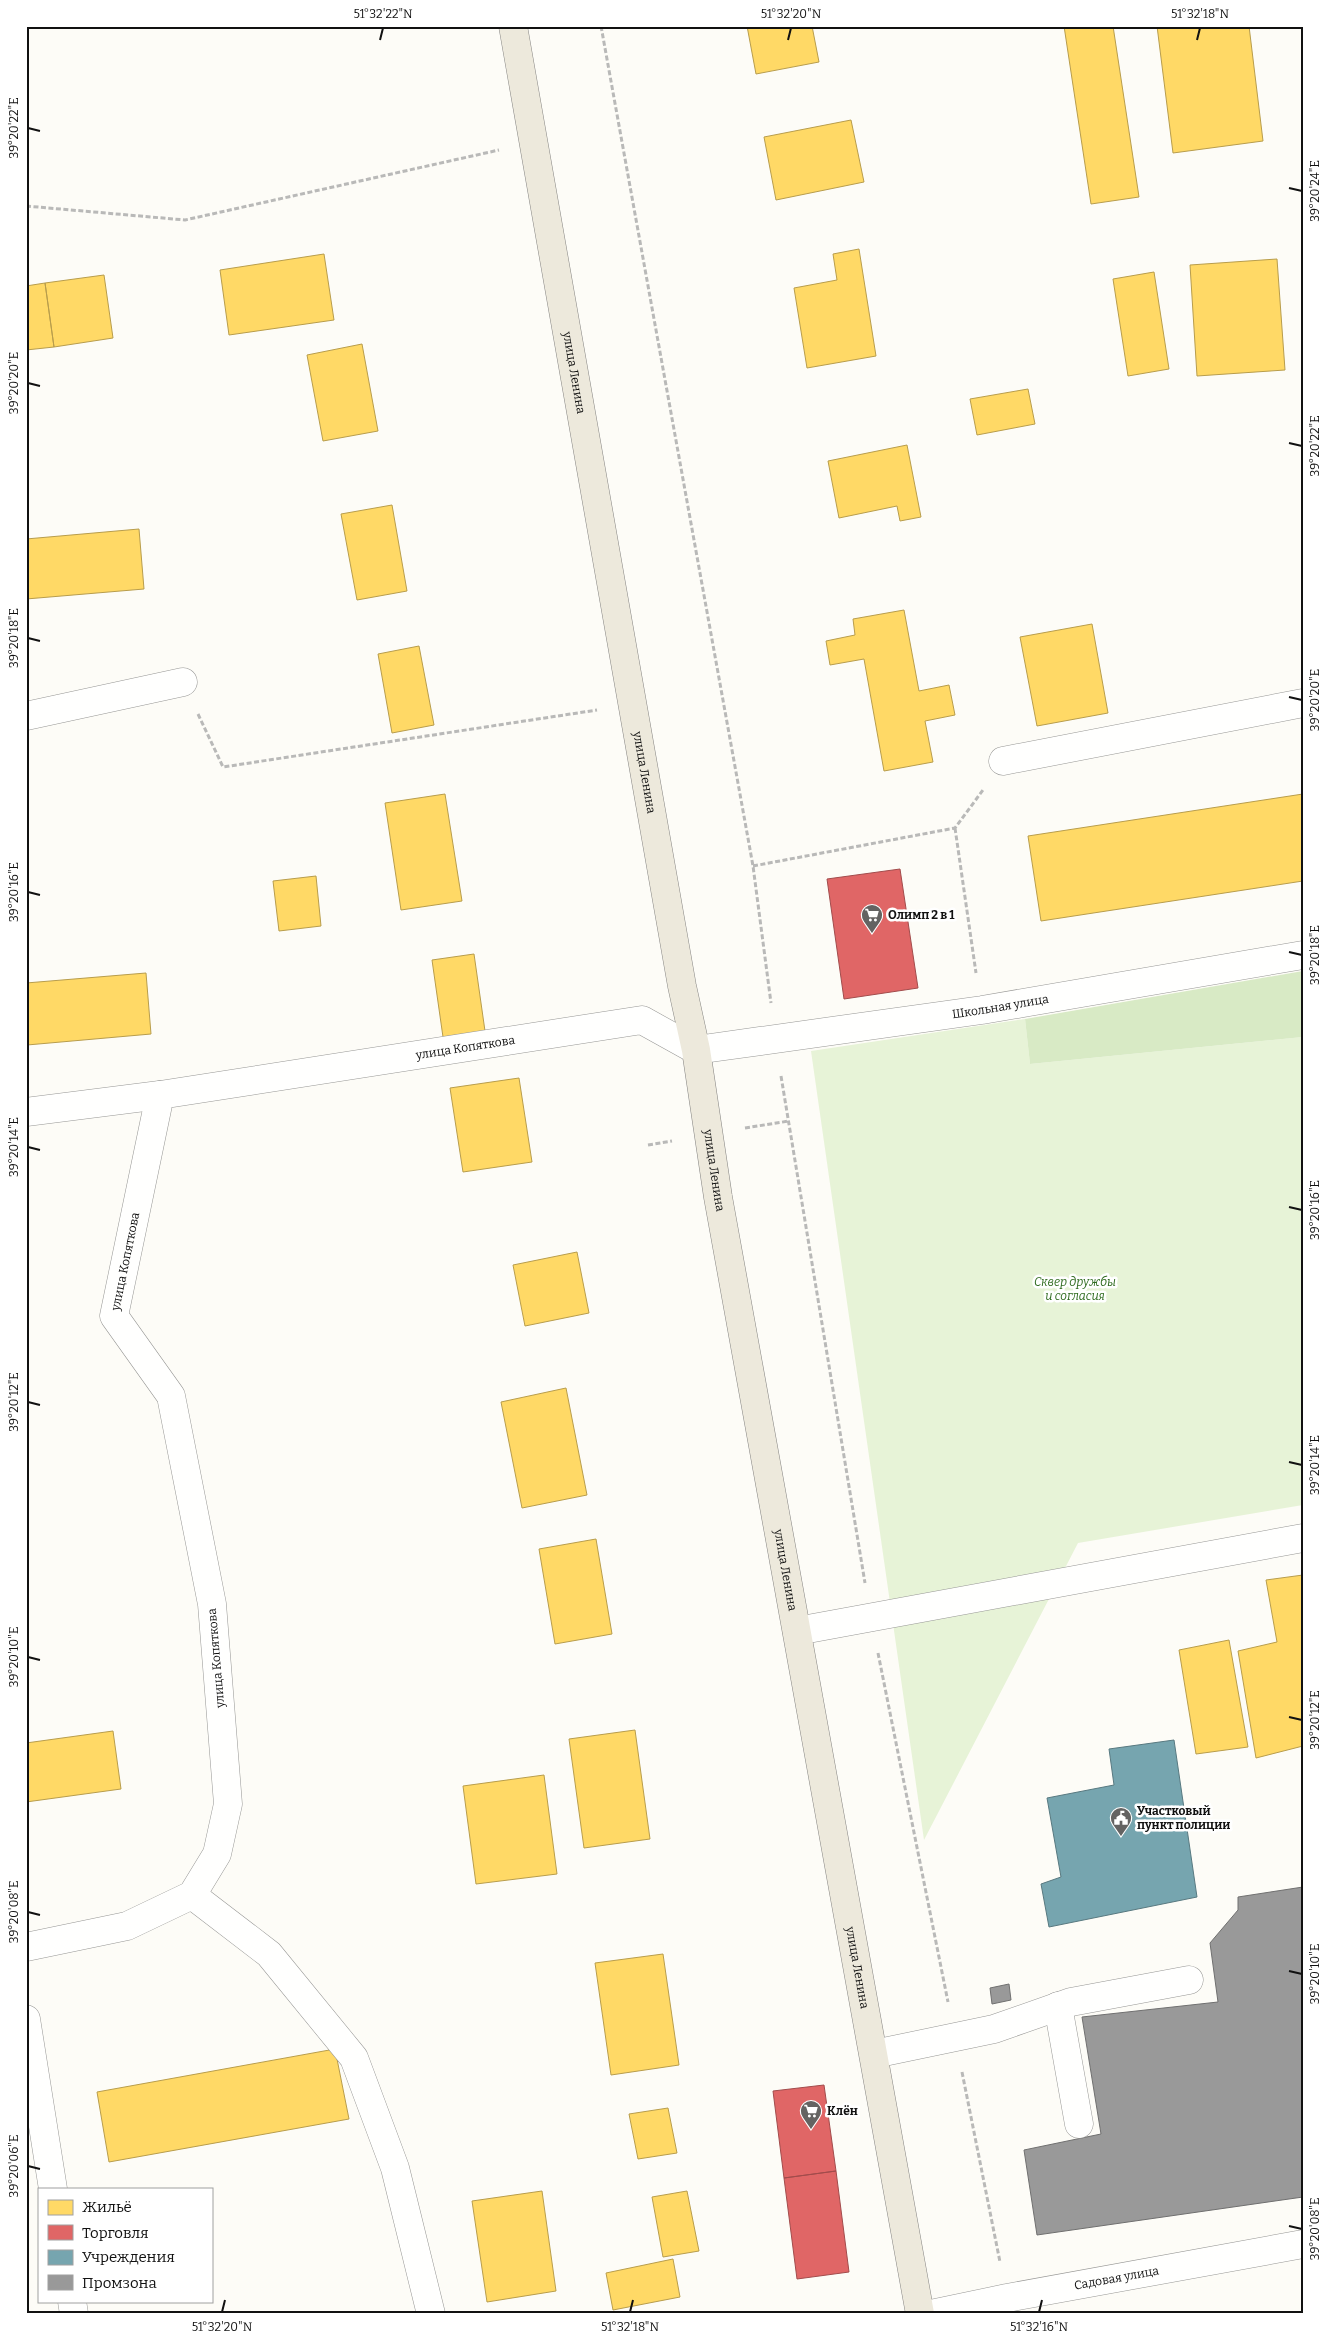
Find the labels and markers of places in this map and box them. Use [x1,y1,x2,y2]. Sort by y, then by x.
supermarket icon: Олимп 2 в 1 [860,903,884,934]
place label: Олимп 2 в 1 [888,908,955,922]
place label: Участковый пункт полиции [1137,1804,1230,1832]
public building icon: Участковый пункт полиции [1109,1806,1133,1837]
supermarket icon: Клён [799,2099,823,2130]
place label: Клён [827,2104,858,2118]

